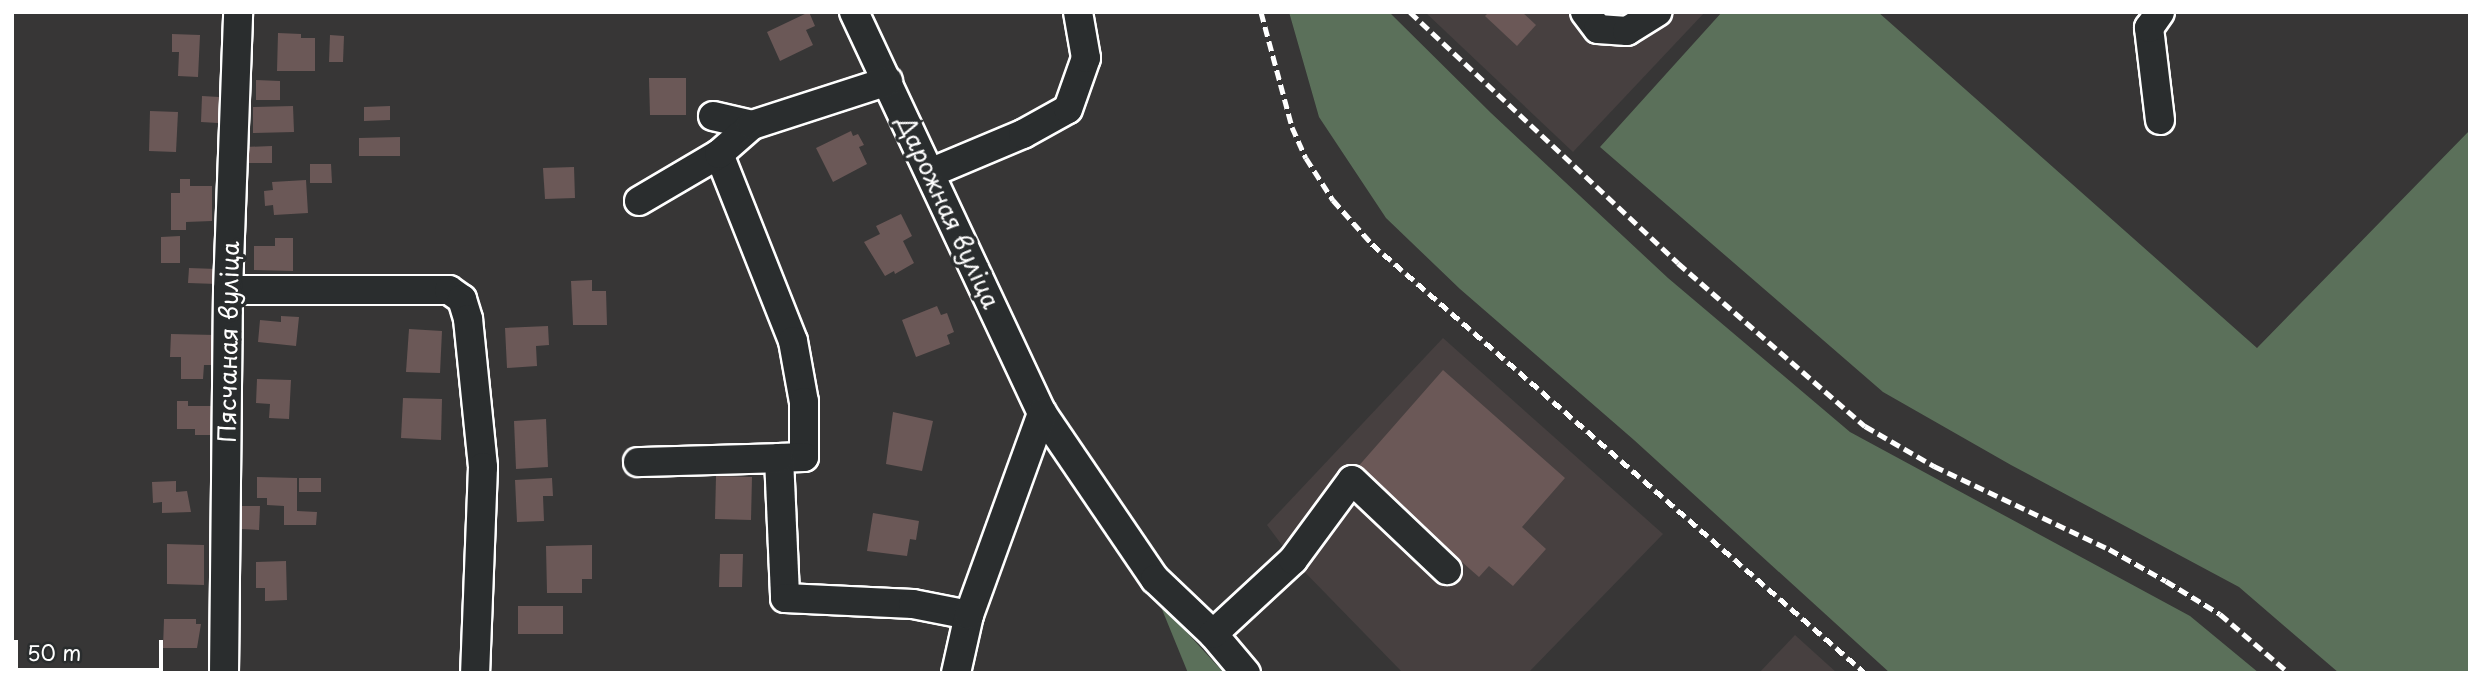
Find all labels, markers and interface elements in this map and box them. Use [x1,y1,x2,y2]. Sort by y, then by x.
street label: Дарожная вуліца [892,111,1006,313]
street label: Пясчаная вуліца [212,240,244,444]
scale bar [18,626,166,670]
text: 50 m [27,636,81,668]

